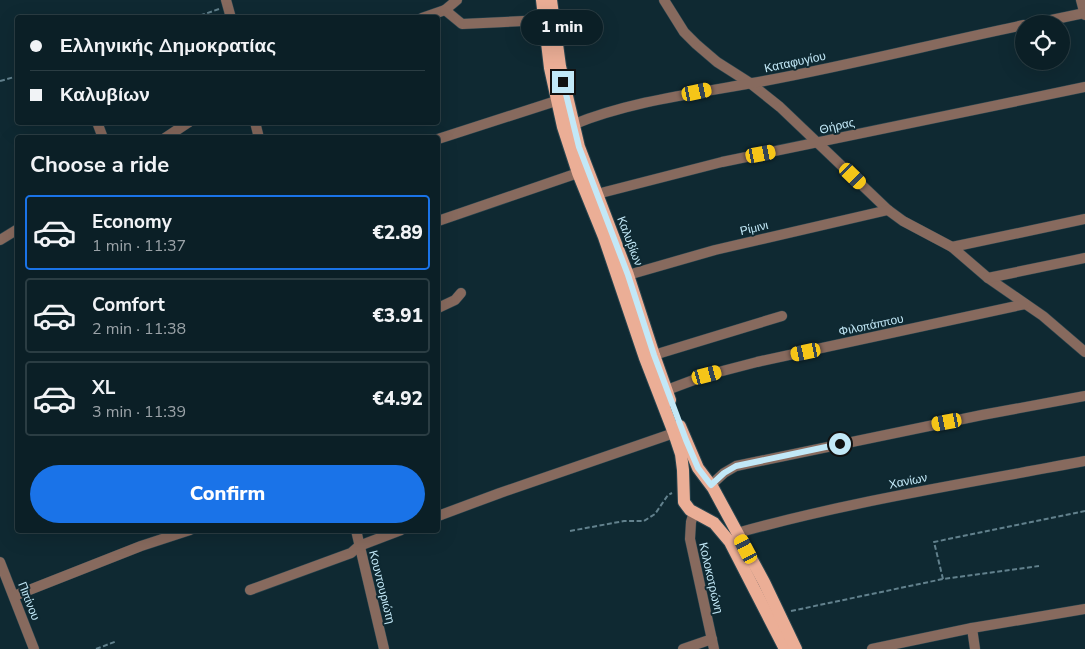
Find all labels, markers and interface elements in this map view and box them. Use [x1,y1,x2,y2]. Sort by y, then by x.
callout: 1 min [522,9,604,44]
map controls [1015,15,1070,70]
button: locate [1015,15,1070,70]
text: 1 min [541,16,583,38]
text: Ελληνικής Δημοκρατίας [60,33,276,59]
street label: Καταφυγίου [763,48,827,76]
route end [552,71,574,93]
text: Καλυβίων [60,82,150,108]
car [680,82,713,102]
street label: Θήρας [818,114,856,138]
car [744,144,777,164]
text: Choose a ride [30,150,169,180]
car [836,160,869,192]
text: Economy [92,209,172,235]
icon: car [32,210,77,255]
street label: Καλυβίων [613,214,647,268]
street label: Ρίμινι [738,217,770,239]
text: €2.89 [372,220,423,246]
text: 1 min · 11:37 [92,235,186,257]
text: Comfort [92,292,165,318]
icon: car [32,293,77,338]
text: €3.91 [372,303,423,329]
street label: Φιλοπάππου [837,310,905,340]
text: 2 min · 11:38 [92,318,186,340]
car [789,342,822,362]
car [690,364,723,386]
text: XL [92,375,115,401]
icon: car [32,376,77,421]
text: €4.92 [372,386,423,412]
text: 3 min · 11:39 [92,401,186,423]
car [930,412,963,432]
route start [829,433,851,455]
button: Confirm [30,465,425,523]
street label: Χανίων [887,469,929,493]
car [732,532,759,566]
street label: Κολοκοτρώνη [695,541,727,615]
street label: Κουντουριώτη [365,549,399,625]
street label: Πιπίνου [14,579,44,623]

